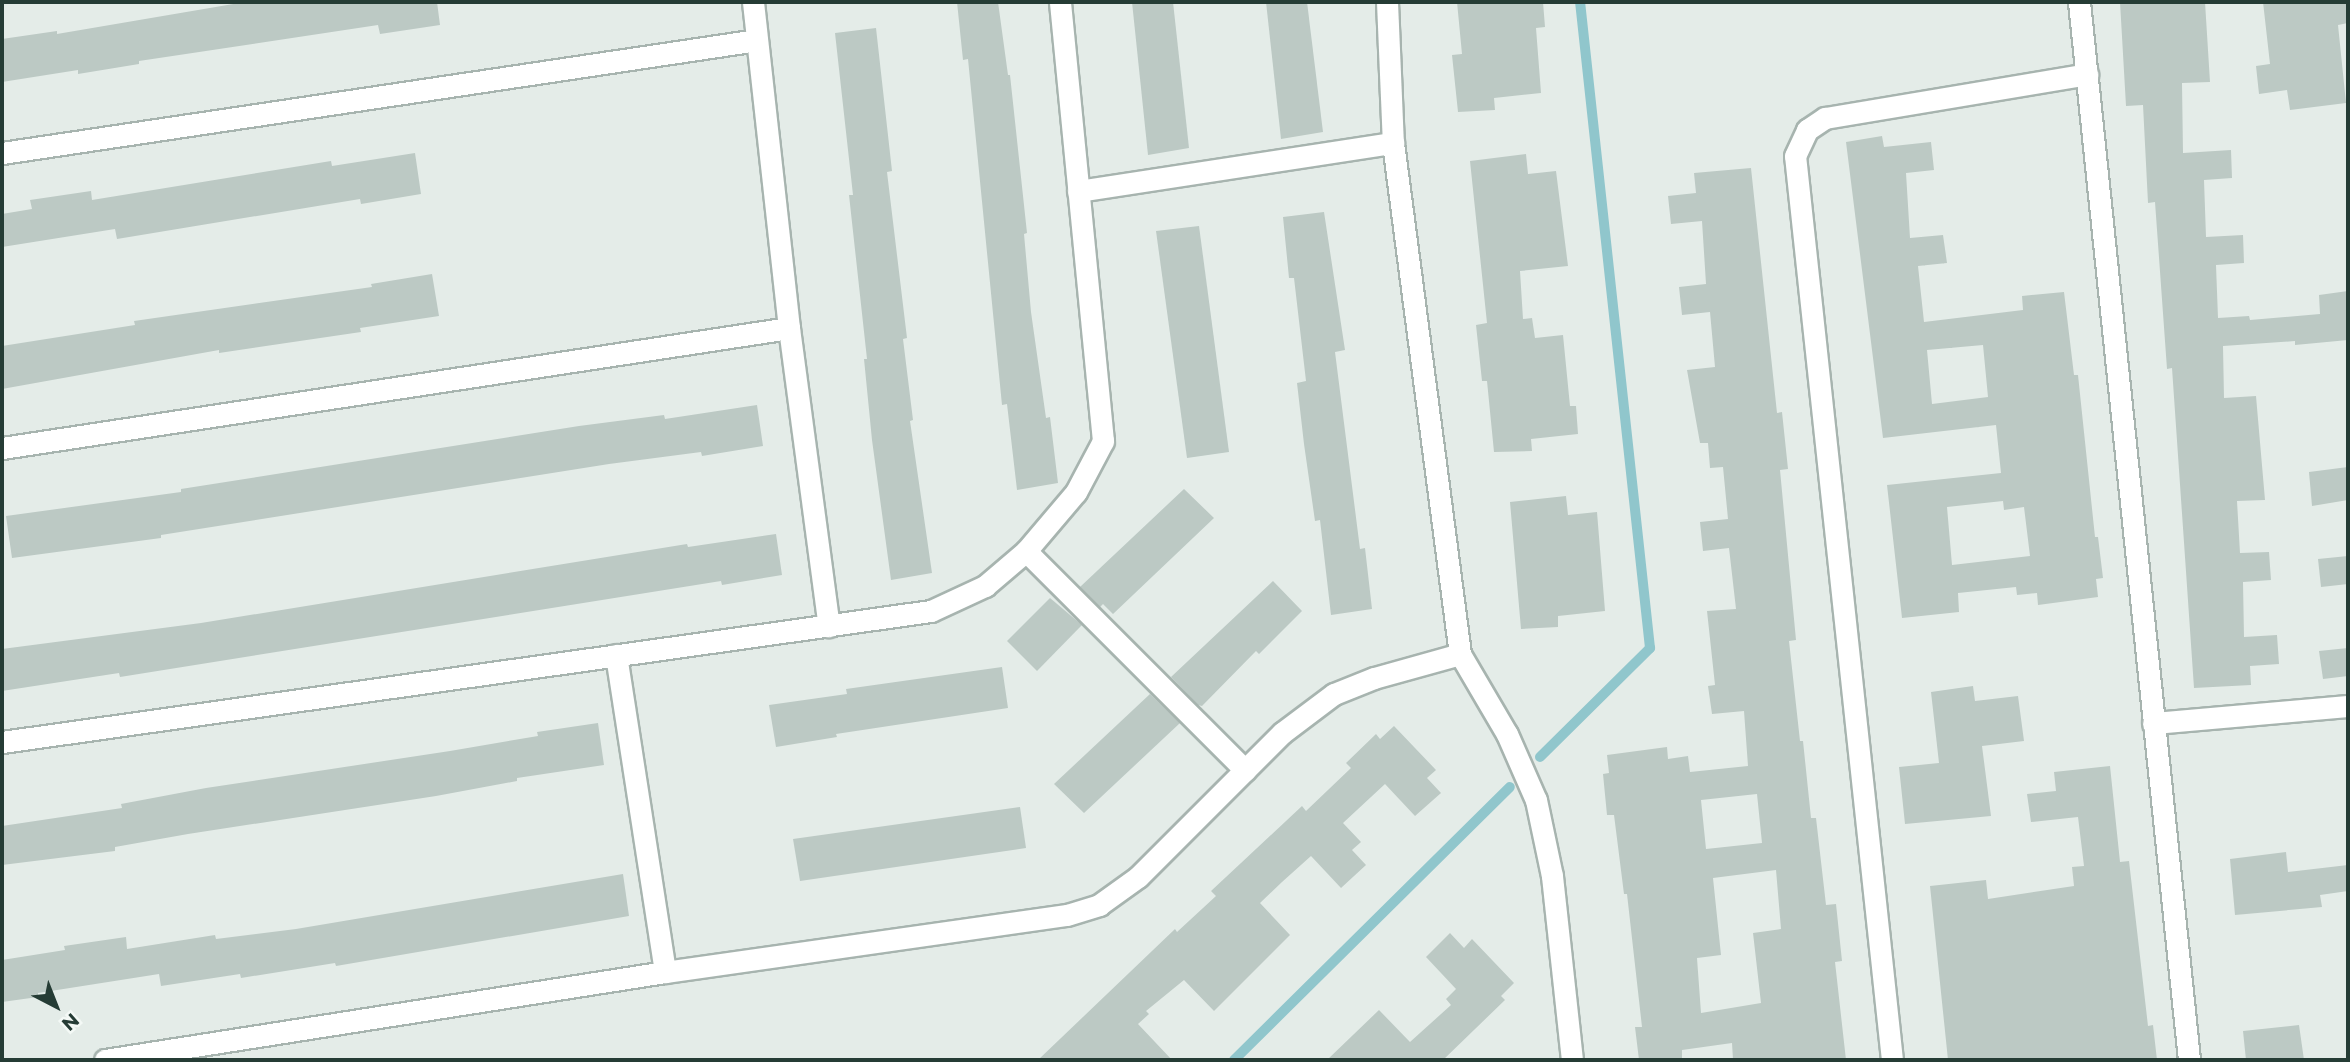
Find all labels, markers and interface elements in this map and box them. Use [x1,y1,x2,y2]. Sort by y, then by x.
north arrow [21,971,91,1041]
text: N [57,1008,84,1036]

